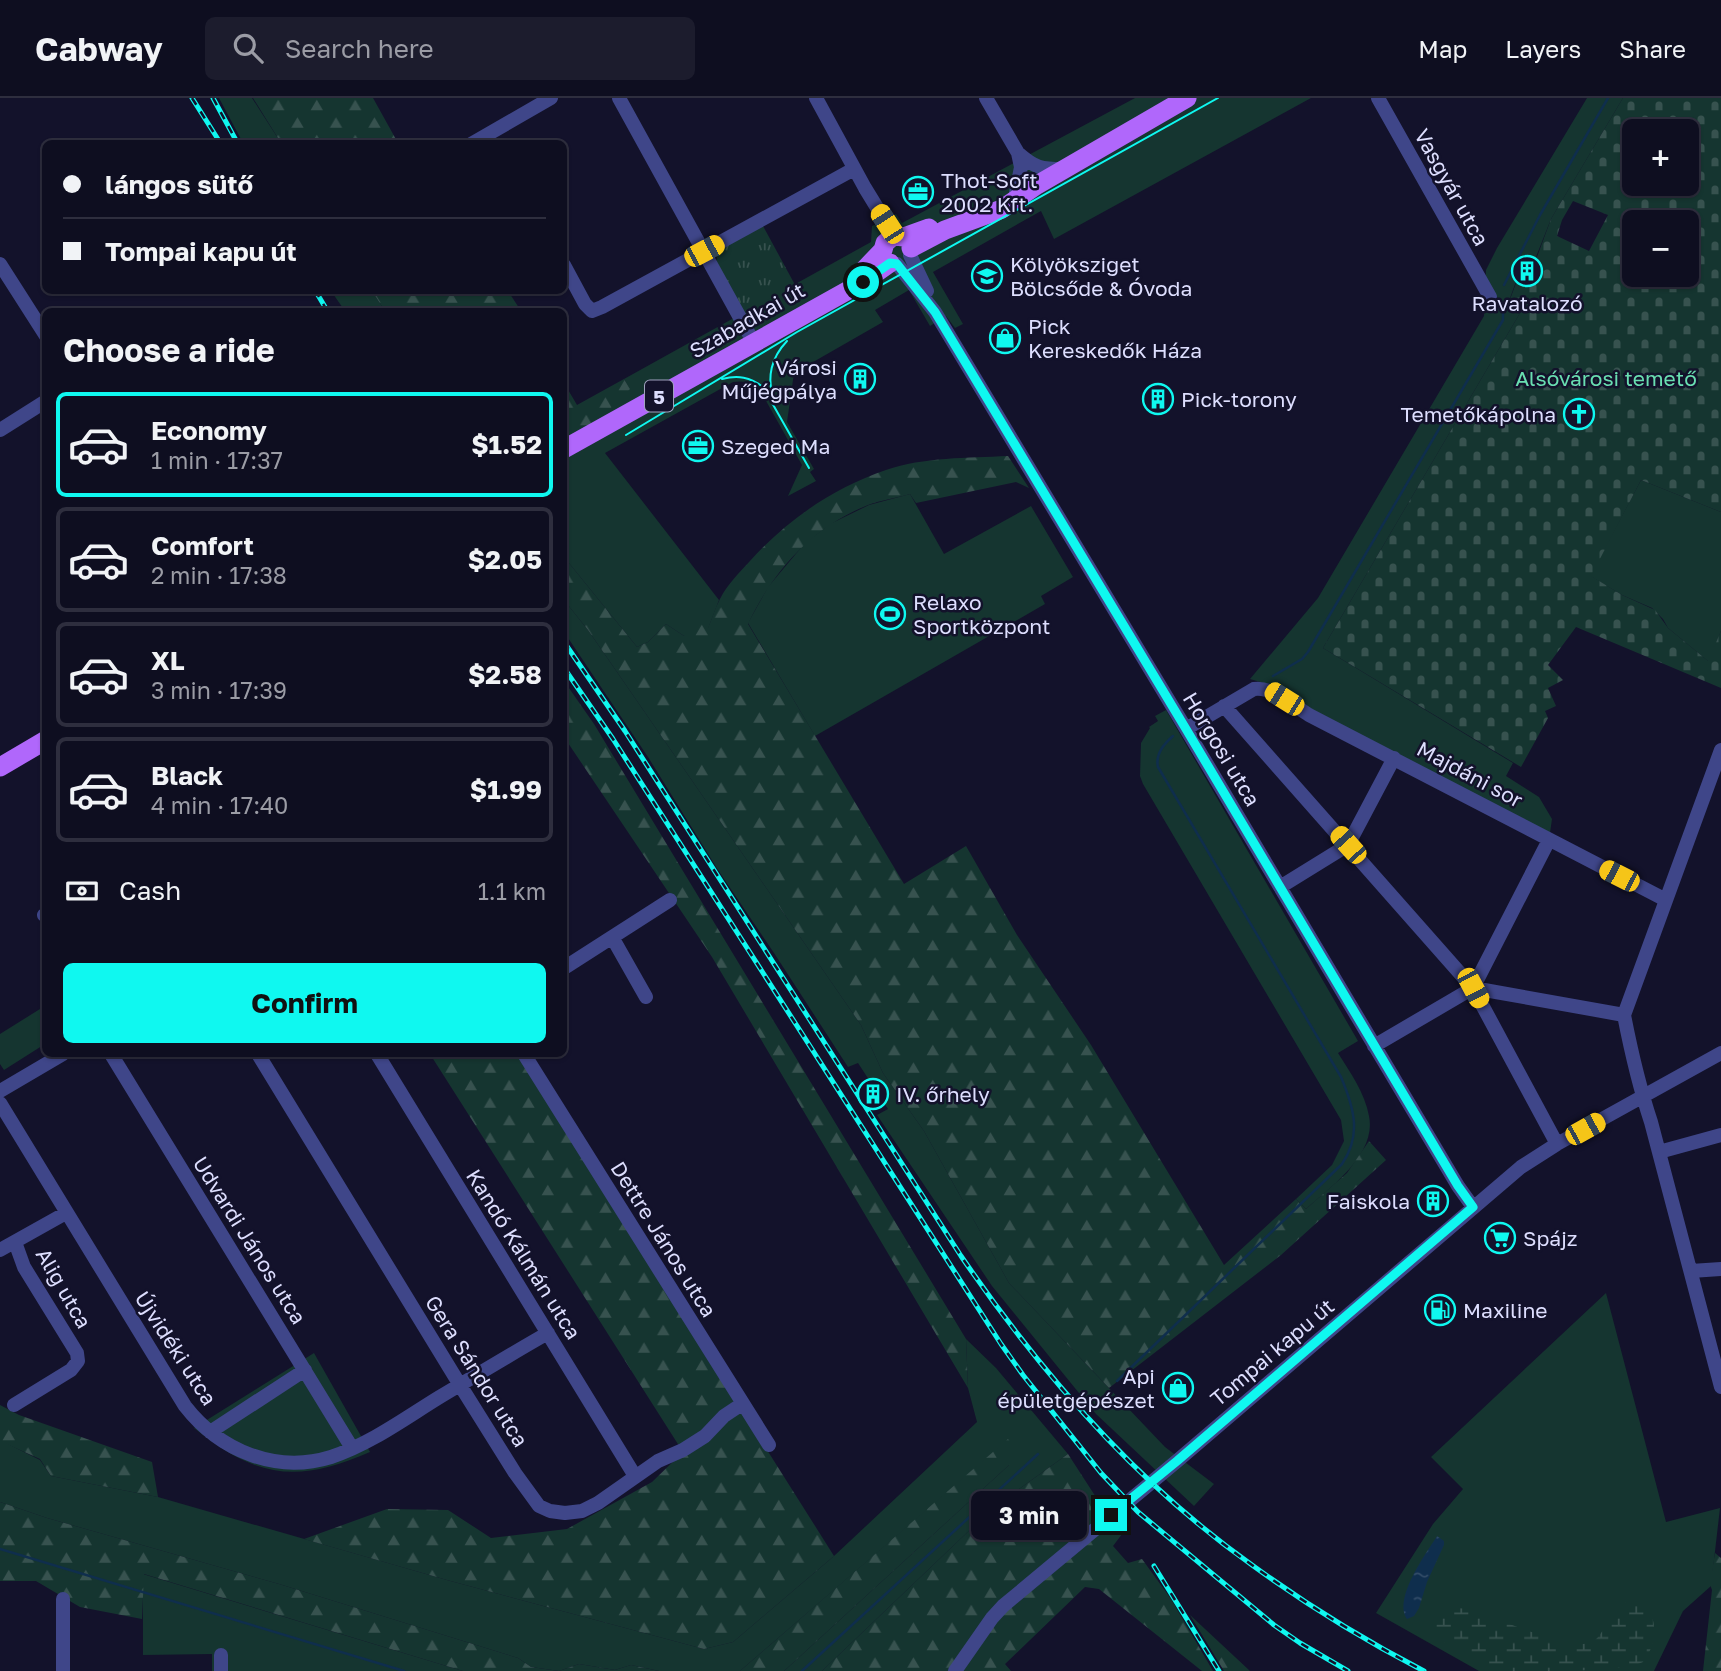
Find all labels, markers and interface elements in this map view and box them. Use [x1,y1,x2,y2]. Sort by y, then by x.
search box [205,17,695,80]
text: Cabway [35,29,163,68]
icon: search [229,29,267,67]
text: Search here [285,33,434,64]
text: Map [1418,34,1467,63]
text: Layers [1505,34,1581,63]
text: Share [1619,34,1686,63]
map controls [1622,119,1699,287]
button: + [1622,119,1699,196]
street label: Vasgyár utca [1409,124,1495,250]
place label: Thot-Soft 2002 Kft. [941,167,1038,217]
text: lángos sütő [105,169,253,200]
office icon: Thot-Soft 2002 Kft. [901,175,935,209]
car [867,201,908,247]
button: − [1622,210,1699,287]
car [681,232,728,270]
text: Tompai kapu út [105,236,297,267]
place label: Kölyöksziget Bölcsőde & Óvoda [1010,251,1192,301]
building icon: Ravatalozó [1510,254,1544,288]
school or university icon: Kölyöksziget Bölcsőde & Óvoda [970,259,1004,293]
route start [847,266,879,298]
street label: Szabadkai út [685,276,809,364]
place label: Ravatalozó [1472,290,1583,316]
place label: Pick Kereskedők Háza [1028,313,1202,363]
shop icon: Pick Kereskedők Háza [988,321,1022,355]
text: Choose a ride [63,331,275,369]
place label: Városi Műjégpálya [721,354,837,404]
building icon: Városi Műjégpálya [843,362,877,396]
park label: Alsóvárosi temető [1515,365,1697,391]
road number: 5 [645,380,673,412]
building icon: Pick-torony [1141,382,1175,416]
place label: Pick-torony [1181,386,1297,412]
church icon: Temetőkápolna [1562,397,1596,431]
place label: Temetőkápolna [1400,401,1556,427]
icon: car [67,413,130,476]
text: Economy [151,415,267,446]
text: $1.52 [471,429,542,460]
office icon: Szeged Ma [681,429,715,463]
place label: Szeged Ma [721,433,830,459]
text: 1 min · 17:37 [151,446,283,474]
icon: car [67,528,130,591]
text: Comfort [151,530,254,561]
text: $2.05 [468,544,542,575]
text: 2 min · 17:38 [151,561,287,589]
place label: Relaxo Sportközpont [913,589,1050,639]
sports icon: Relaxo Sportközpont [873,597,907,631]
icon: car [67,643,130,706]
text: XL [151,645,185,676]
text: $2.58 [468,659,542,690]
text: 3 min · 17:39 [151,676,287,704]
car [1261,679,1308,719]
street label: Horgosi utca [1178,687,1266,811]
street label: Majdáni sor [1413,735,1527,813]
icon: car [67,758,130,821]
text: Black [151,760,223,791]
text: $1.99 [470,774,542,805]
text: 4 min · 17:40 [151,791,288,819]
car [1327,822,1370,868]
car [1596,857,1643,895]
icon: cash [63,872,101,910]
text: Cash [119,875,181,906]
text: 1.1 km [478,877,546,905]
button: Confirm [63,963,546,1043]
car [1454,965,1493,1011]
building icon: IV. őrhely [856,1077,890,1111]
place label: IV. őrhely [896,1081,990,1107]
car [1562,1110,1609,1148]
street label: Udvardi János utca [188,1151,312,1329]
street label: Dettre János utca [606,1156,722,1322]
street label: Kandó Kálmán utca [461,1164,587,1344]
building icon: Faiskola [1416,1184,1450,1218]
place label: Faiskola [1327,1188,1410,1214]
supermarket icon: Spájz [1483,1221,1517,1255]
place label: Spájz [1523,1225,1578,1251]
street label: Alig utca [31,1243,97,1333]
street label: Újvidéki utca [130,1286,222,1410]
street label: Gera Sándor utca [420,1290,534,1452]
street label: Tompai kapu út [1205,1293,1339,1411]
fuel station icon: Maxiline [1423,1293,1457,1327]
place label: Maxiline [1463,1297,1548,1323]
place label: Api épületgépészet [998,1363,1155,1413]
shop icon: Api épületgépészet [1161,1371,1195,1405]
callout: 3 min [971,1490,1086,1540]
route end [1095,1499,1127,1531]
text: 3 min [999,1501,1059,1529]

